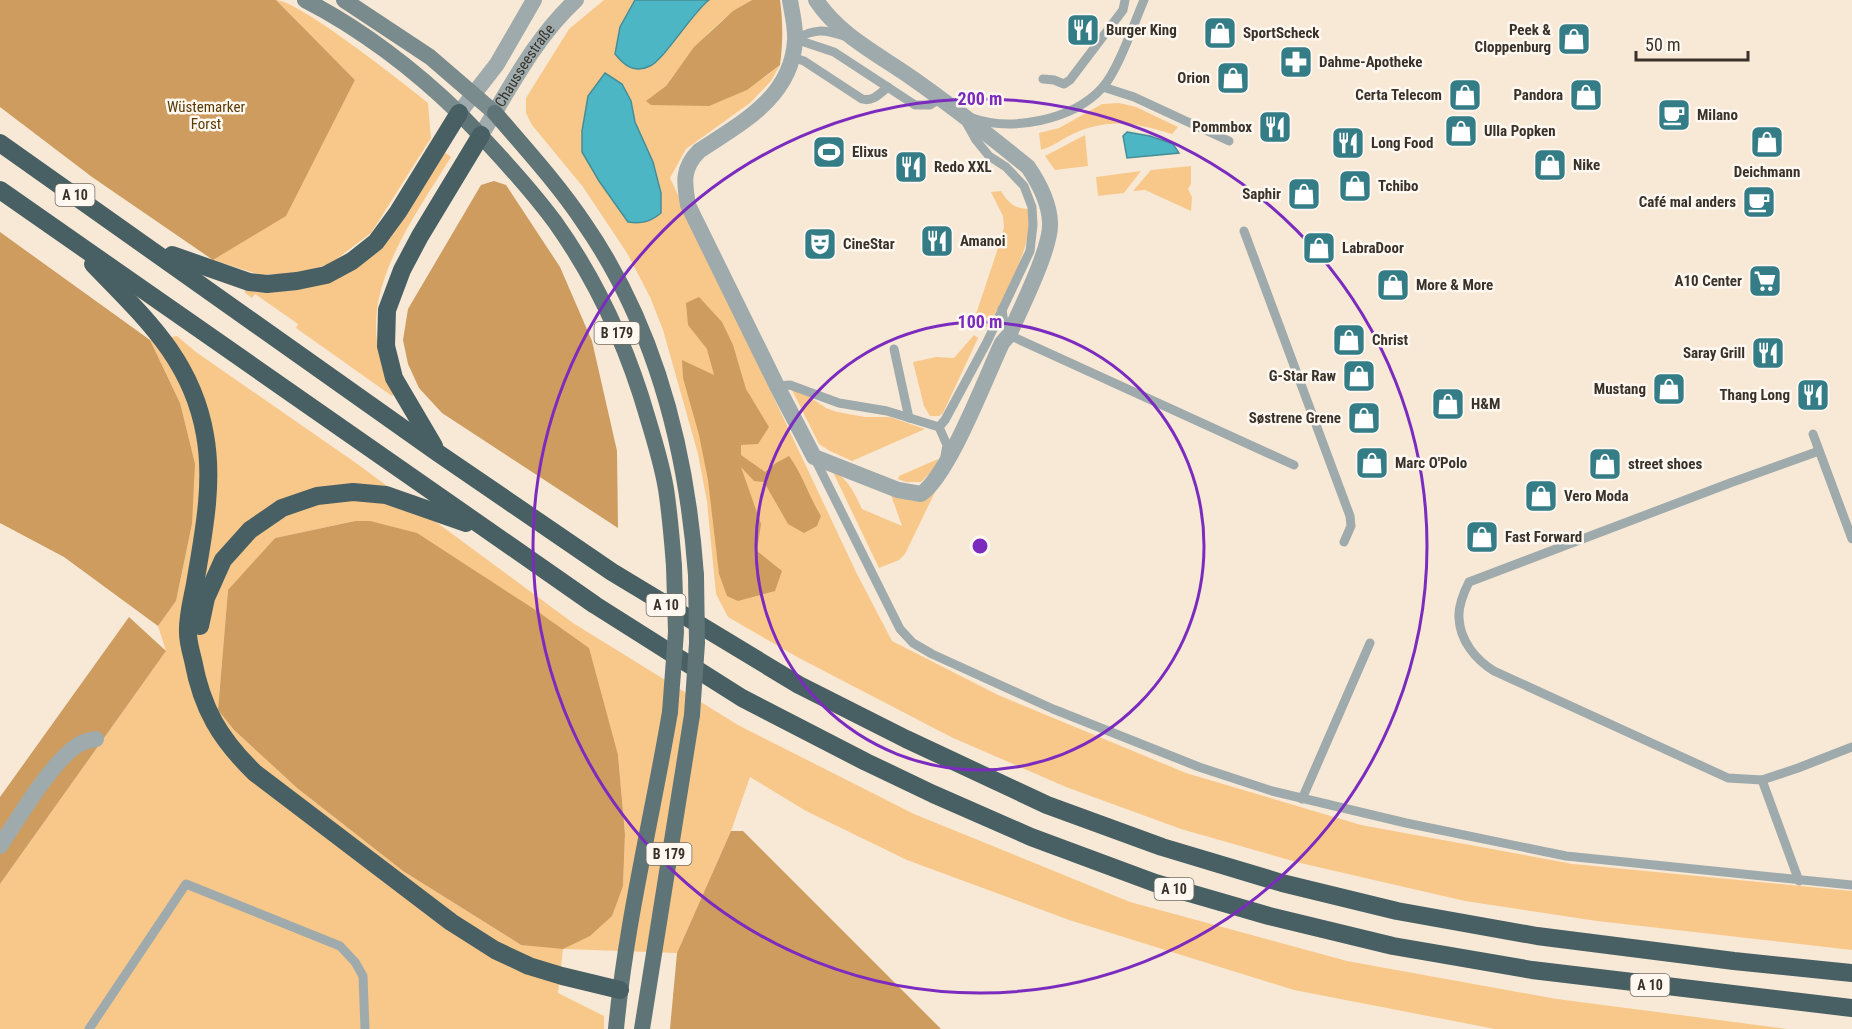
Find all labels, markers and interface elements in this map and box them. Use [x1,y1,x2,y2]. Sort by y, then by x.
restaurant icon: Burger King [1065,12,1101,48]
shop icon: SportScheck [1202,15,1238,51]
street label: Chausseestraße [491,20,558,110]
place label: Burger King [1106,21,1177,39]
place label: Peek & Cloppenburg [1475,21,1551,56]
shop icon: Peek & Cloppenburg [1556,21,1592,57]
place label: SportScheck [1243,24,1320,42]
scale bar [1636,24,1748,62]
text: 50 m [1645,34,1680,55]
pharmacy icon: Dahme-Apotheke [1278,44,1314,80]
place label: Dahme-Apotheke [1319,53,1423,71]
shop icon: Orion [1215,60,1251,96]
place label: Orion [1177,69,1210,87]
shop icon: Certa Telecom [1447,77,1483,113]
shop icon: Pandora [1568,77,1604,113]
place label: Certa Telecom [1355,86,1442,104]
place label: Pandora [1513,86,1563,104]
text: 200 m [958,88,1002,109]
cafe icon: Milano [1656,97,1692,133]
park label: Wüstemarker Forst [167,98,245,133]
place label: Milano [1697,106,1738,124]
restaurant icon: Pommbox [1257,109,1293,145]
shop icon: Ulla Popken [1443,113,1479,149]
place label: Pommbox [1192,118,1252,136]
place label: Ulla Popken [1484,122,1556,140]
shop icon: Deichmann [1749,124,1785,160]
restaurant icon: Long Food [1330,125,1366,161]
sports icon: Elixus [811,134,847,170]
place label: Long Food [1371,134,1433,152]
place label: Elixus [852,143,888,161]
shop icon: Nike [1532,147,1568,183]
restaurant icon: Redo XXL [893,149,929,185]
place label: Nike [1573,156,1600,174]
place label: Redo XXL [934,158,992,176]
place label: Deichmann [1734,163,1800,181]
shop icon: Tchibo [1337,168,1373,204]
shop icon: Saphir [1286,176,1322,212]
place label: Tchibo [1378,177,1418,195]
road number: A 10 [56,184,94,206]
cafe icon: Café mal anders [1741,184,1777,220]
place label: Saphir [1242,185,1281,203]
place label: Café mal anders [1639,193,1736,211]
restaurant icon: Amanoi [919,223,955,259]
theatre icon: CineStar [802,226,838,262]
shop icon: LabraDoor [1301,230,1337,266]
place label: Amanoi [960,232,1005,250]
place label: CineStar [843,235,895,253]
place label: LabraDoor [1342,239,1404,257]
supermarket icon: A10 Center [1747,263,1783,299]
shop icon: More & More [1375,267,1411,303]
place label: A10 Center [1675,272,1742,290]
place label: More & More [1416,276,1493,294]
text: 100 m [958,311,1002,332]
road number: B 179 [594,322,640,344]
shop icon: Christ [1331,322,1367,358]
place label: Christ [1372,331,1408,349]
restaurant icon: Saray Grill [1750,335,1786,371]
place label: Saray Grill [1683,344,1745,362]
shop icon: G-Star Raw [1341,358,1377,394]
place label: G-Star Raw [1269,367,1336,385]
shop icon: Mustang [1651,371,1687,407]
restaurant icon: Thang Long [1795,377,1831,413]
place label: Mustang [1594,380,1646,398]
shop icon: H&M [1430,386,1466,422]
place label: Thang Long [1719,386,1790,404]
place label: H&M [1471,395,1500,413]
shop icon: Søstrene Grene [1346,400,1382,436]
place label: Søstrene Grene [1249,409,1341,427]
shop icon: Marc O'Polo [1354,445,1390,481]
shop icon: street shoes [1587,446,1623,482]
place label: Marc O'Polo [1395,454,1467,472]
place label: street shoes [1628,455,1702,473]
shop icon: Vero Moda [1523,478,1559,514]
place label: Vero Moda [1564,487,1629,505]
shop icon: Fast Forward [1464,519,1500,555]
place label: Fast Forward [1505,528,1582,546]
centre of rings [970,536,990,556]
road number: A 10 [646,594,686,616]
road number: B 179 [646,843,692,865]
road number: A 10 [1154,878,1194,900]
road number: A 10 [1630,974,1670,996]

